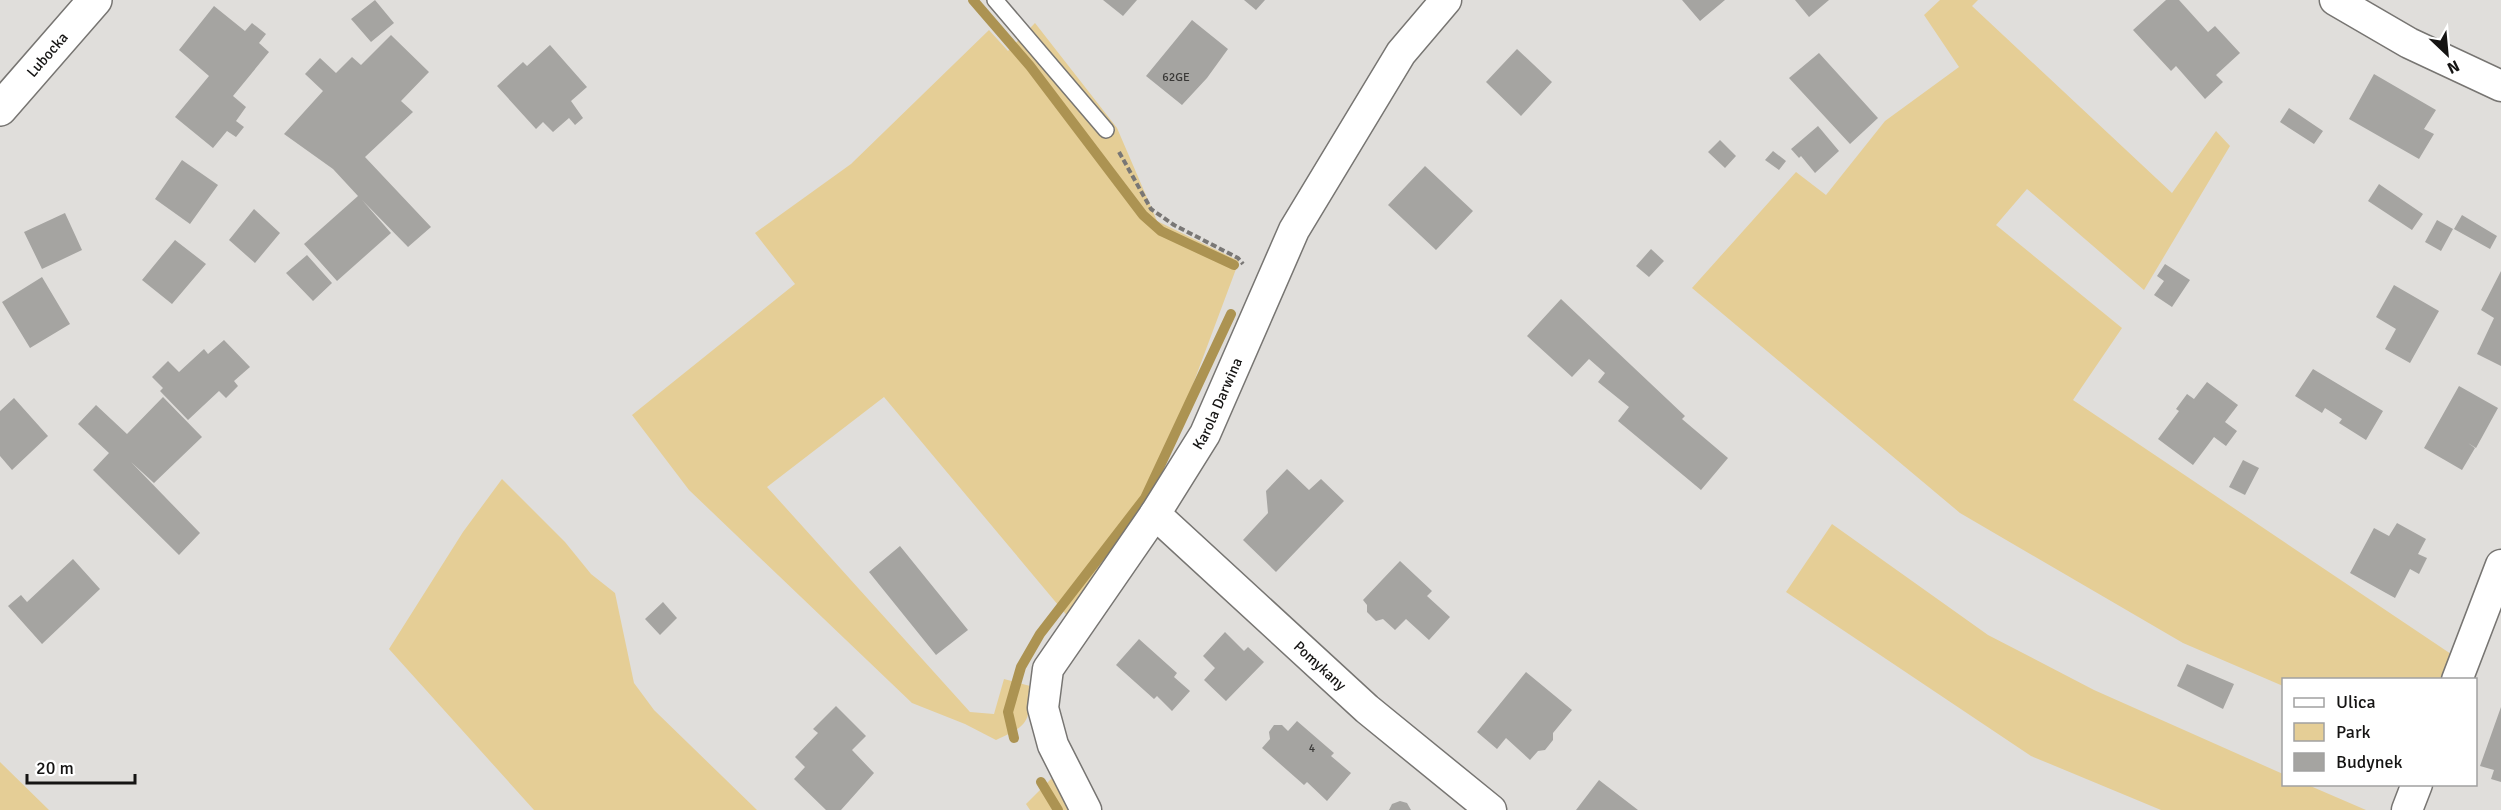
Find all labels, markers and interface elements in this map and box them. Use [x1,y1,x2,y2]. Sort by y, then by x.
north arrow [2417,24,2477,84]
street label: Lubocka [23,29,72,81]
text: N [2444,55,2463,78]
house number: 62GE [1162,70,1190,85]
street label: Karola Darwina [1189,355,1246,453]
street label: Pomykany [1290,637,1350,694]
legend [2282,678,2477,786]
text: Ulica [2336,691,2376,713]
text: Park [2336,721,2371,743]
house number: 4 [1309,741,1316,756]
scale bar [27,747,135,785]
text: Budynek [2336,751,2403,773]
text: 20 m [36,757,74,779]

